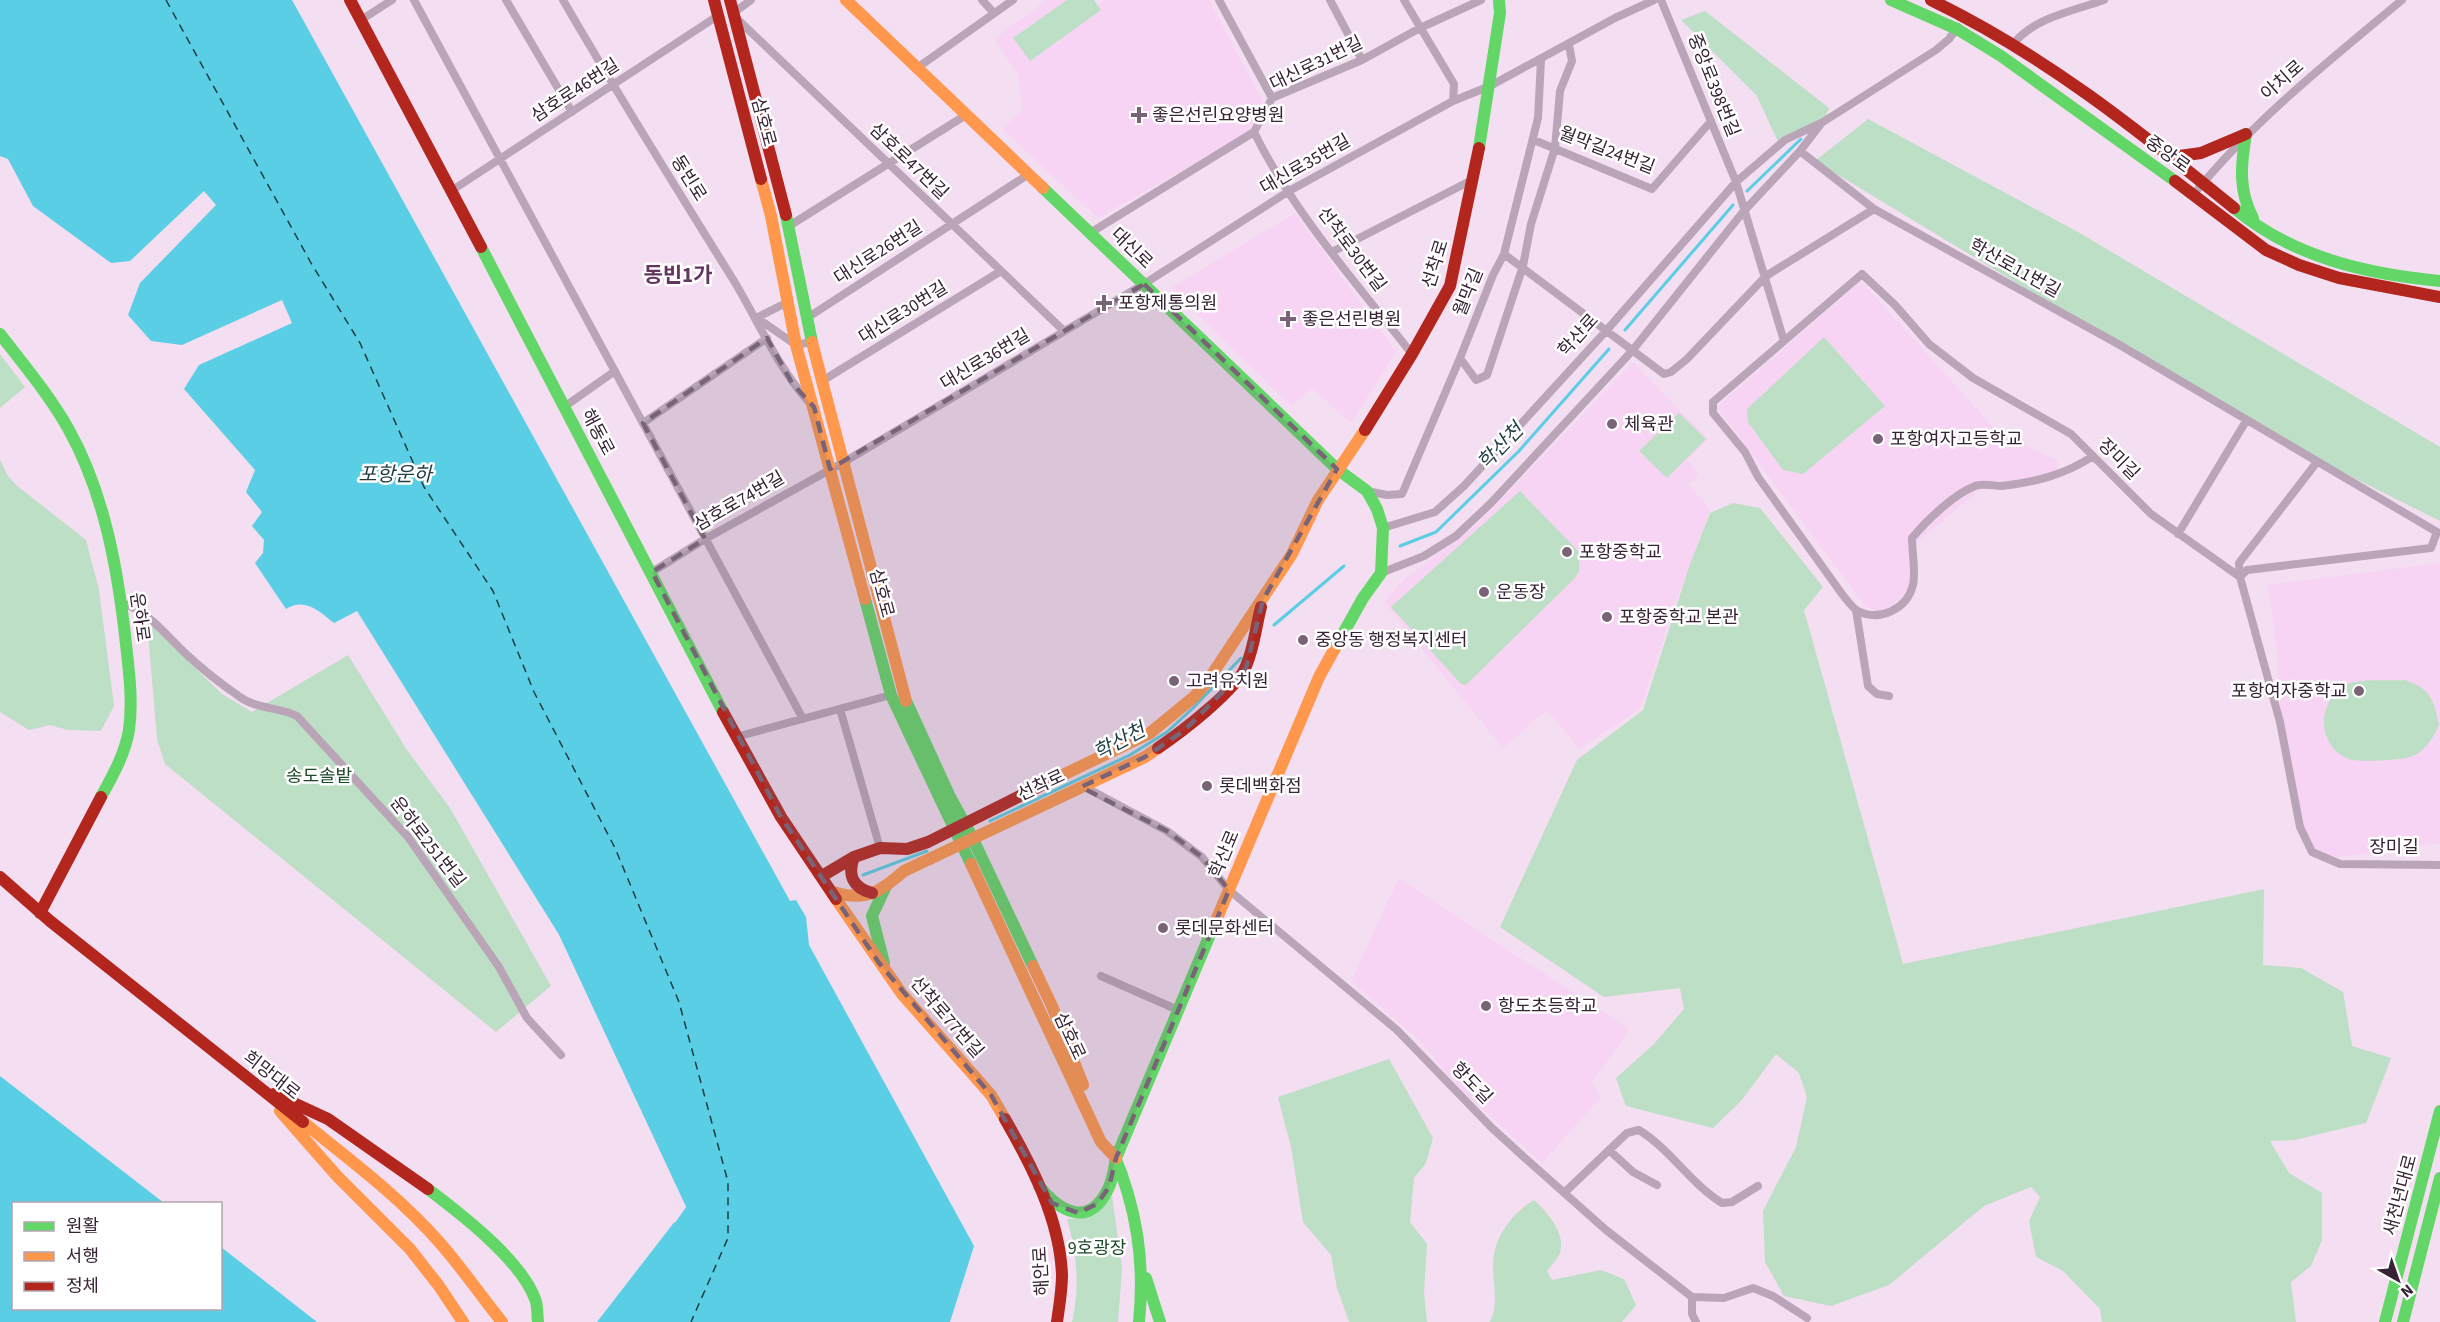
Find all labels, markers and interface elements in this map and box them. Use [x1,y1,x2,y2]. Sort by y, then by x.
street label: 대신로31번길 [1265,30,1367,97]
street label: 중앙로398번길 [1681,30,1746,141]
street label: 삼호로46번길 [526,53,624,128]
street label: 아치로 [2255,55,2309,106]
street label: 삼호로 [745,95,782,149]
place label: 좋은선린요양병원 [1152,103,1284,128]
marker: 좋은선린요양병원 [1130,106,1148,124]
street label: 삼호로47번길 [864,117,954,205]
street label: 월막길24번길 [1555,121,1658,180]
street label: 대신로35번길 [1255,128,1355,200]
street label: 중앙로 [2140,130,2195,179]
street label: 동빈로 [665,151,712,206]
street label: 선착로30번길 [1311,202,1392,297]
street label: 대신로26번길 [829,215,927,290]
street label: 대신로 [1105,222,1158,275]
street label: 학산로11번길 [1965,233,2065,304]
street label: 선착로 [1416,237,1455,292]
district label: 동빈1가 [643,260,713,290]
street label: 월막길 [1448,264,1489,320]
street label: 대신로30번길 [854,275,953,350]
place label: 포항제통의원 [1118,291,1217,316]
marker: 포항제통의원 [1095,294,1113,312]
place label: 좋은선린병원 [1302,307,1401,332]
street label: 학산로 [1552,309,1604,362]
marker: 좋은선린병원 [1279,310,1297,328]
street label: 대신로36번길 [936,323,1035,396]
street label: 해동로 [575,404,620,460]
place label: 체육관 [1624,412,1674,437]
water label: 학산천 [1471,415,1532,476]
marker: 체육관 [1605,417,1619,431]
place label: 포항여자고등학교 [1890,427,2022,452]
marker: 포항여자고등학교 [1871,432,1885,446]
street label: 장미길 [2092,433,2145,486]
water label: 포항운하 [358,461,434,489]
street label: 삼호로74번길 [689,465,789,537]
place label: 포항중학교 [1579,540,1662,565]
marker: 포항중학교 [1560,545,1574,559]
street label: 삼호로 [863,566,900,620]
place label: 운동장 [1496,580,1546,605]
marker: 운동장 [1477,585,1491,599]
street label: 운하로 [124,591,155,643]
place label: 포항중학교 본관 [1619,605,1739,630]
marker: 포항중학교 본관 [1600,610,1614,624]
place label: 중앙동 행정복지센터 [1315,628,1468,653]
marker: 중앙동 행정복지센터 [1296,633,1310,647]
place label: 고려유치원 [1186,669,1269,694]
marker: 고려유치원 [1167,674,1181,688]
place label: 포항여자중학교 [2231,679,2347,704]
marker: 포항여자중학교 [2352,684,2366,698]
water label: 학산천 [1089,715,1153,767]
park label: 송도솔밭 [286,764,353,789]
street label: 선착로 [1013,764,1069,807]
place label: 롯데백화점 [1219,774,1302,799]
marker: 롯데백화점 [1200,779,1214,793]
street label: 운하로251번길 [384,791,471,893]
street label: 학산로 [1203,826,1246,882]
street label: 장미길 [2369,835,2419,860]
place label: 롯데문화센터 [1175,916,1274,941]
marker: 롯데문화센터 [1156,921,1170,935]
street label: 선착로77번길 [904,971,989,1064]
place label: 항도초등학교 [1498,994,1597,1019]
marker: 항도초등학교 [1479,999,1493,1013]
street label: 삼호로 [1048,1008,1091,1064]
street label: 희망대로 [238,1045,305,1106]
street label: 항도길 [1445,1057,1498,1110]
street label: 새천년대로 [2378,1152,2423,1238]
legend [12,1202,222,1310]
text: 원활 [66,1214,99,1239]
park label: 9호광장 [1068,1236,1126,1261]
text: 서행 [66,1244,99,1269]
street label: 해안로 [1028,1246,1055,1296]
north arrow [2368,1250,2428,1310]
text: 정체 [66,1274,99,1299]
text: N [2396,1279,2418,1303]

